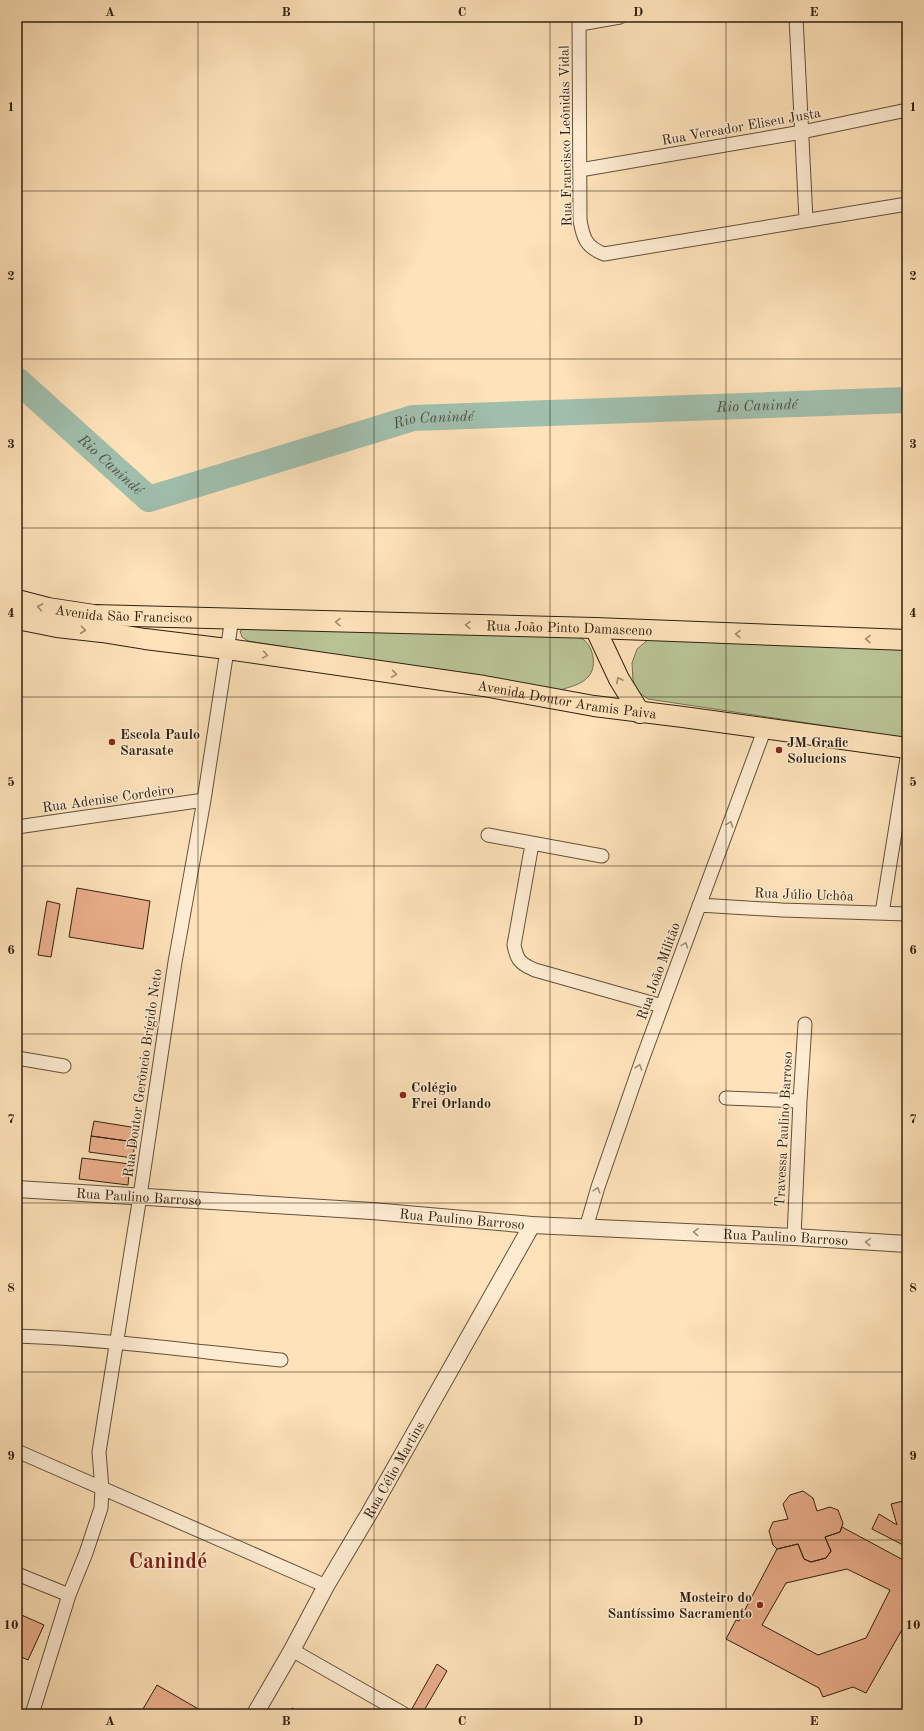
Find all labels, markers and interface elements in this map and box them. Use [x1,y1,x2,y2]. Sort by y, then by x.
text: A [105,6,115,19]
text: B [281,6,291,19]
text: C [458,6,466,19]
text: D [633,6,643,19]
text: E [810,6,819,19]
street label: Rua Francisco Leônidas Vidal [557,45,575,227]
text: 1 [7,101,15,114]
text: 1 [909,101,917,114]
street label: Rua Vereador Eliseu Justa [661,106,822,148]
text: 2 [7,270,15,283]
text: 2 [909,270,917,283]
water label: Rio Canindé [715,398,800,416]
water label: Rio Canindé [391,410,476,433]
water label: Rio Canindé [74,432,146,500]
text: 3 [7,438,15,451]
text: 3 [909,438,917,451]
one-way arrow [37,603,43,611]
street label: Avenida São Francisco [54,603,192,626]
text: 4 [7,607,15,620]
text: 4 [909,607,917,620]
one-way arrow [335,618,341,626]
street label: Rua João Pinto Damasceno [486,619,653,638]
one-way arrow [465,621,471,629]
one-way arrow [80,625,86,634]
one-way arrow [735,629,741,638]
one-way arrow [865,635,871,643]
one-way arrow [262,650,268,659]
one-way arrow [391,669,397,678]
one-way arrow [616,676,624,684]
street label: Avenida Doutor Aramis Paiva [476,679,657,722]
place label: Escola Paulo Sarasate [120,728,200,758]
place label: JM Grafic Solucions [787,736,849,766]
marker: Escola Paulo Sarasate [107,737,117,747]
marker: JM Grafic Solucions [774,745,784,755]
text: 5 [7,776,15,789]
text: 5 [909,776,917,789]
street label: Rua Adenise Cordeiro [41,783,175,815]
one-way arrow [726,820,734,827]
street label: Rua Júlio Uchôa [754,886,854,904]
street label: Rua João Militão [635,921,683,1022]
one-way arrow [680,942,688,949]
text: 6 [7,944,15,957]
text: 6 [909,944,917,957]
street label: Rua Doutor Gerôncio Brígido Neto [121,968,165,1178]
street label: Travessa Paulino Barroso [773,1051,795,1207]
one-way arrow [635,1064,643,1071]
place label: Colégio Frei Orlando [411,1081,491,1111]
marker: Colégio Frei Orlando [398,1090,408,1100]
text: 7 [7,1113,15,1126]
text: 7 [909,1113,917,1126]
street label: Rua Paulino Barroso [76,1187,202,1208]
one-way arrow [592,1187,601,1194]
street label: Rua Paulino Barroso [399,1207,525,1232]
one-way arrow [693,1228,699,1237]
street label: Rua Paulino Barroso [722,1228,849,1248]
one-way arrow [865,1237,871,1246]
text: 8 [7,1282,15,1295]
text: 8 [909,1282,917,1295]
street label: Rua Célio Martins [362,1419,428,1521]
text: 9 [7,1450,15,1463]
text: 9 [909,1450,917,1463]
district label: Canindé [129,1551,207,1573]
place label: Mosteiro do Santíssimo Sacramento [608,1591,752,1621]
marker: Mosteiro do Santíssimo Sacramento [755,1600,765,1610]
text: 10 [3,1619,19,1632]
text: 10 [905,1619,921,1632]
text: A [105,1715,115,1728]
text: B [281,1715,291,1728]
text: C [458,1715,466,1728]
text: D [633,1715,643,1728]
text: E [810,1715,819,1728]

